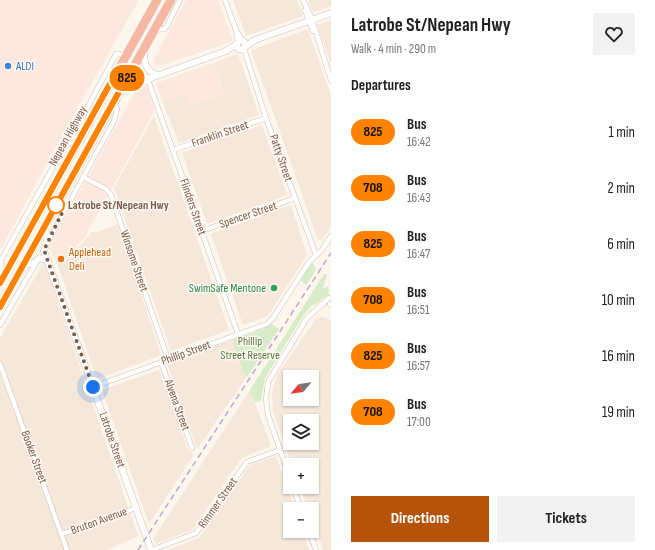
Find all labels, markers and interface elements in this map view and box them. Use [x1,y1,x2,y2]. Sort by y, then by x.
button: heart [593,13,635,55]
text: Latrobe St/Nepean Hwy [351,14,511,37]
text: Walk · 4 min · 290 m [351,41,436,57]
place label: ALDI [15,59,34,74]
marker: ALDI [3,61,13,71]
line badge: 825 [104,65,150,91]
text: 825 [117,69,137,86]
text: Departures [351,76,411,95]
street label: Nepean Highway [45,103,91,169]
text: Bus [407,115,426,134]
street label: Franklin Street [190,117,251,151]
text: 825 [363,123,383,140]
text: 1 min [609,123,635,142]
street label: Patty Street [266,133,296,184]
text: 16:42 [407,134,431,150]
text: Bus [407,171,426,190]
street label: Flinders Street [176,177,210,238]
text: 708 [363,179,383,196]
text: 2 min [608,179,635,198]
text: 16:43 [407,190,431,206]
marker: Latrobe St/Nepean Hwy [47,196,65,214]
place label: Latrobe St/Nepean Hwy [68,198,169,213]
street label: Spencer Street [217,198,279,232]
text: Bus [407,227,426,246]
street label: Winsome Street [116,228,152,294]
text: 825 [363,235,383,252]
text: 6 min [607,235,635,254]
place label: Applehead Deli [68,245,111,274]
text: 16:47 [407,246,430,262]
marker: Applehead Deli [56,254,66,264]
place label: SwimSafe Mentone [189,281,266,296]
marker: SwimSafe Mentone [269,283,279,293]
text: Bus [407,283,426,302]
text: 708 [363,291,383,308]
text: 10 min [602,291,635,310]
text: 16:51 [407,302,429,318]
park label: Phillip Street Reserve [220,334,280,363]
street label: Phillip Street [159,337,213,369]
text: Bus [407,339,426,358]
text: 825 [363,347,383,364]
text: 16 min [602,347,635,366]
text: 16:57 [407,358,430,374]
north arrow [283,370,319,406]
map controls [283,370,319,538]
street label: Alvena Street [160,376,193,433]
your location [83,377,103,397]
text: Bus [407,395,426,414]
text: 708 [363,403,383,420]
text: 19 min [602,403,635,422]
street label: Latrobe Street [95,410,129,470]
button: layers [283,414,319,450]
text: 17:00 [407,414,431,430]
street label: Booker Street [18,428,51,486]
button: + [283,458,319,494]
street label: Rimmer Street [195,474,241,531]
button: Directions [351,496,489,542]
button: Tickets [497,496,635,542]
button: − [283,502,319,538]
street label: Bruton Avenue [69,504,129,538]

